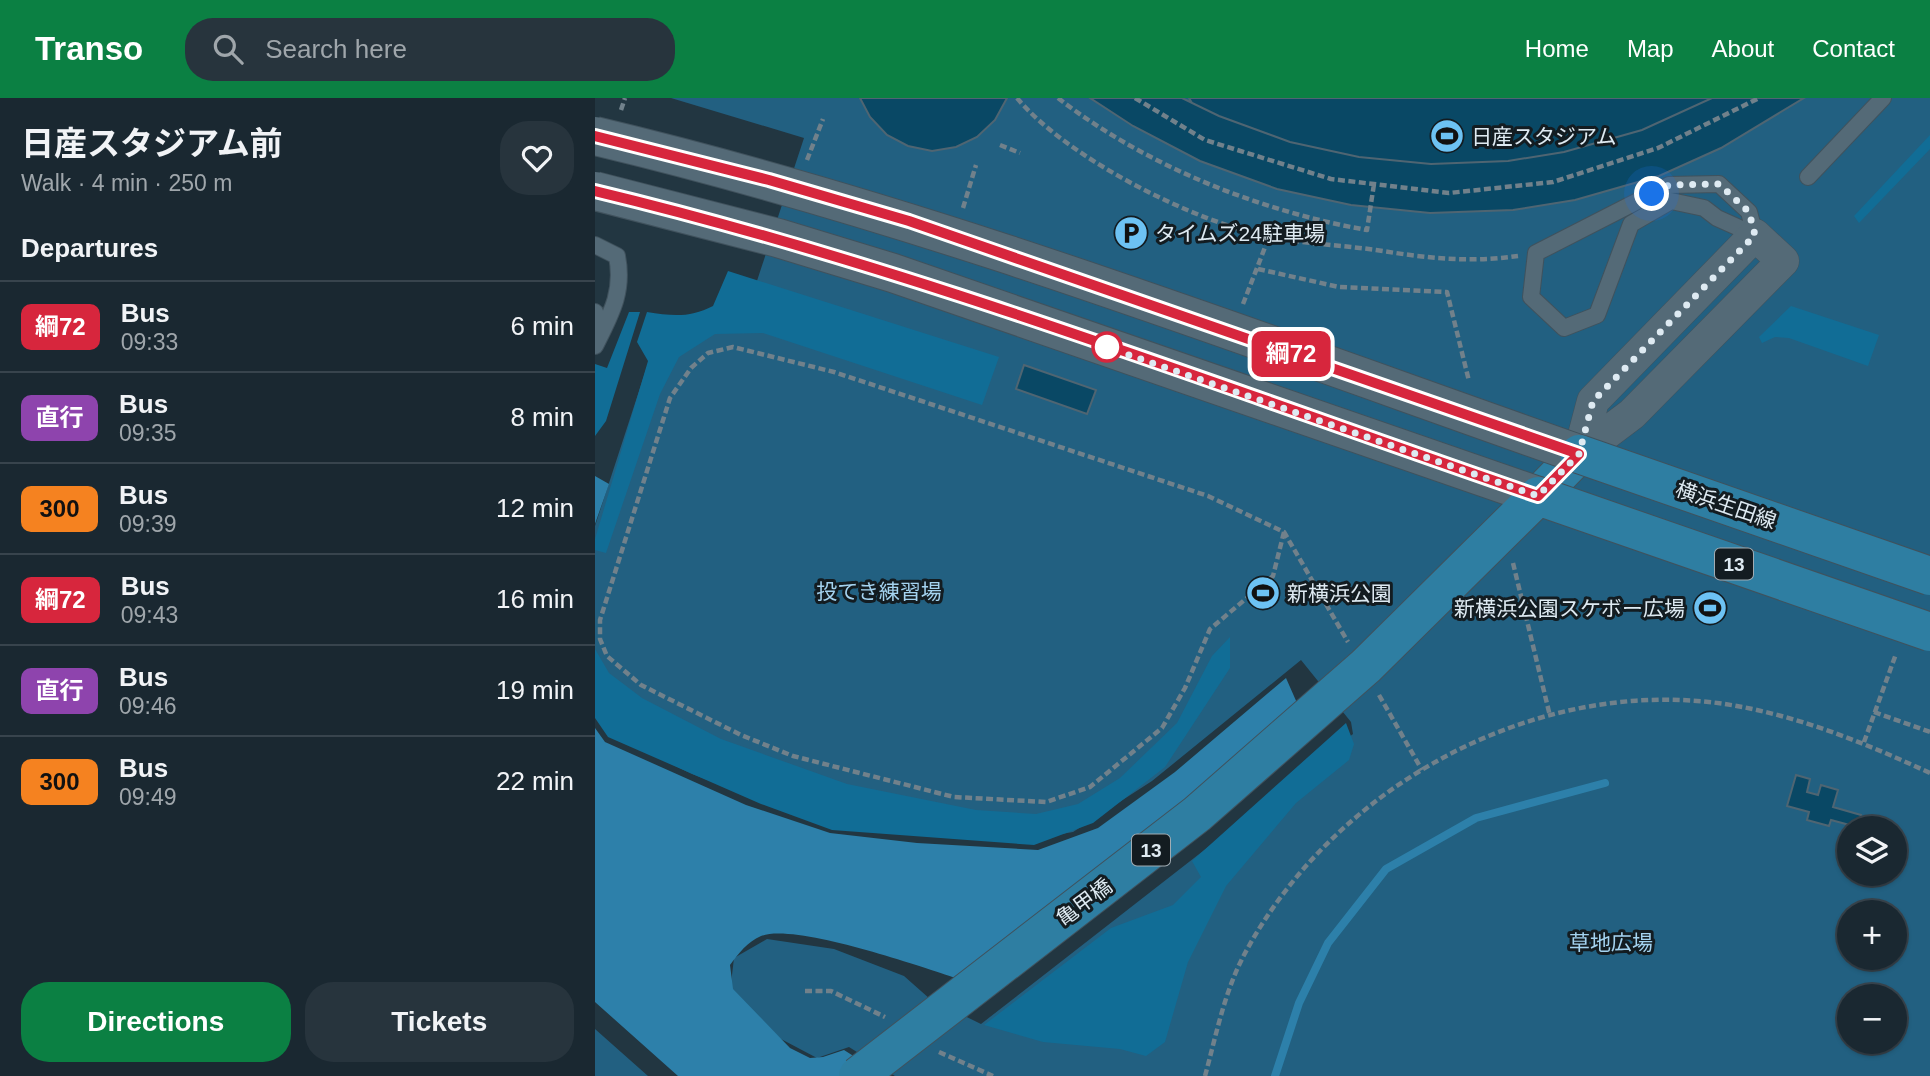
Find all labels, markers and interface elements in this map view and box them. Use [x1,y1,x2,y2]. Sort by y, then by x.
search box [185,18,675,81]
text: Transo [35,30,143,67]
icon: search [209,30,247,68]
text: Search here [265,34,407,64]
text: Home [1525,35,1589,62]
text: Map [1627,35,1674,62]
text: About [1712,35,1774,62]
text: Contact [1812,35,1895,62]
sports icon: 日産スタジアム [1428,117,1466,155]
button: heart [500,121,574,195]
text: 日産スタジアム前 [21,125,283,162]
place label: 日産スタジアム [1471,125,1617,148]
text: Walk · 4 min · 250 m [21,170,232,196]
your location [1634,176,1669,211]
parking icon: タイムズ24駐車場 [1112,214,1150,252]
place label: タイムズ24駐車場 [1155,222,1325,245]
text: Departures [21,233,158,263]
text: Bus [121,298,170,328]
text: 6 min [510,311,574,341]
text: 綱72 [35,313,86,340]
text: 09:33 [121,329,178,355]
line badge: 綱72 [1251,331,1331,377]
unlabelled marker [1092,332,1122,362]
text: 綱72 [1266,340,1316,367]
text: Bus [119,389,168,419]
text: 8 min [510,402,574,432]
text: 直行 [36,404,84,431]
text: 09:35 [119,420,177,446]
street label: 横浜生田線 [1673,477,1779,533]
text: Bus [119,480,168,510]
text: 12 min [496,493,574,523]
text: 300 [39,495,80,522]
text: 09:39 [119,511,177,537]
road number: 13 [1715,548,1753,579]
text: Bus [121,571,170,601]
sports icon: 新横浜公園 [1244,574,1282,612]
park label: 投てき練習場 [816,580,942,603]
place label: 新横浜公園 [1287,582,1392,605]
text: 16 min [496,584,574,614]
text: 綱72 [35,586,86,613]
sports icon: 新横浜公園スケボー広場 [1691,589,1729,627]
place label: 新横浜公園スケボー広場 [1454,597,1685,620]
text: 09:43 [121,602,178,628]
text: Bus [119,662,168,692]
text: 19 min [496,675,574,705]
text: 直行 [36,677,84,704]
text: 09:46 [119,693,177,719]
text: Bus [119,753,168,783]
text: 22 min [496,766,574,796]
text: 300 [39,768,80,795]
text: 09:49 [119,784,177,810]
map controls [1837,816,1907,1054]
button: layers [1837,816,1907,886]
road number: 13 [1132,834,1170,866]
street label: 亀甲橋 [1052,874,1116,930]
button: + [1837,900,1907,970]
park label: 草地広場 [1569,931,1653,954]
button: Directions [21,982,291,1062]
button: Tickets [305,982,574,1062]
button: − [1837,984,1907,1054]

